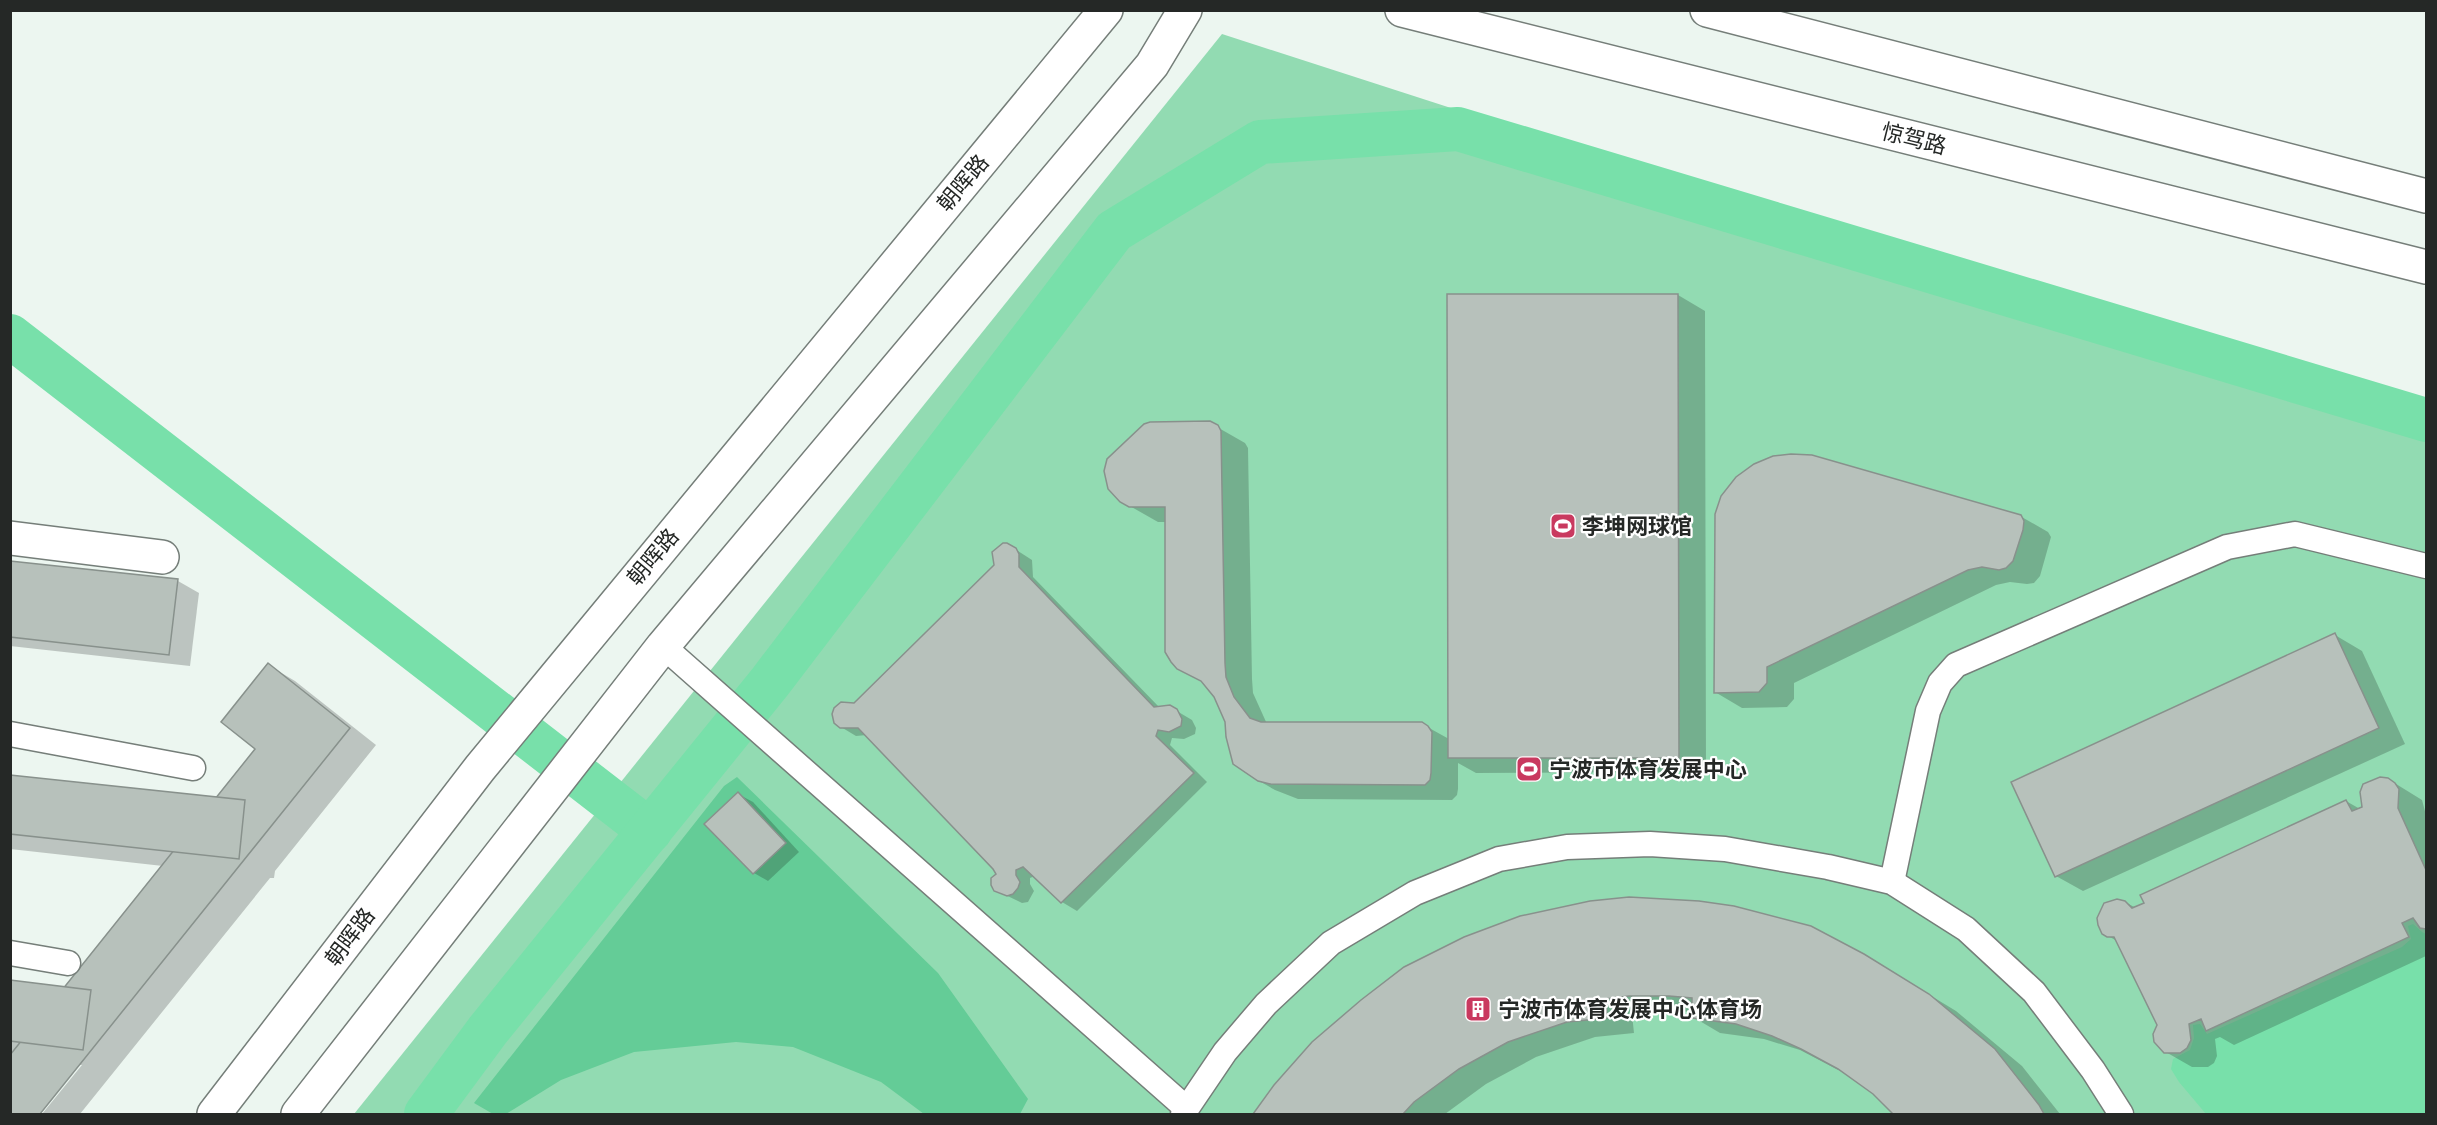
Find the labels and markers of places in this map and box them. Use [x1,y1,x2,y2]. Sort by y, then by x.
sports icon: 李坤网球馆 [1548,511,1578,541]
place label: 李坤网球馆 [1582,513,1692,540]
sports icon: 宁波市体育发展中心 [1514,754,1544,784]
place label: 宁波市体育发展中心 [1549,756,1747,783]
building icon: 宁波市体育发展中心体育场 [1463,994,1493,1024]
place label: 宁波市体育发展中心体育场 [1498,996,1762,1023]

